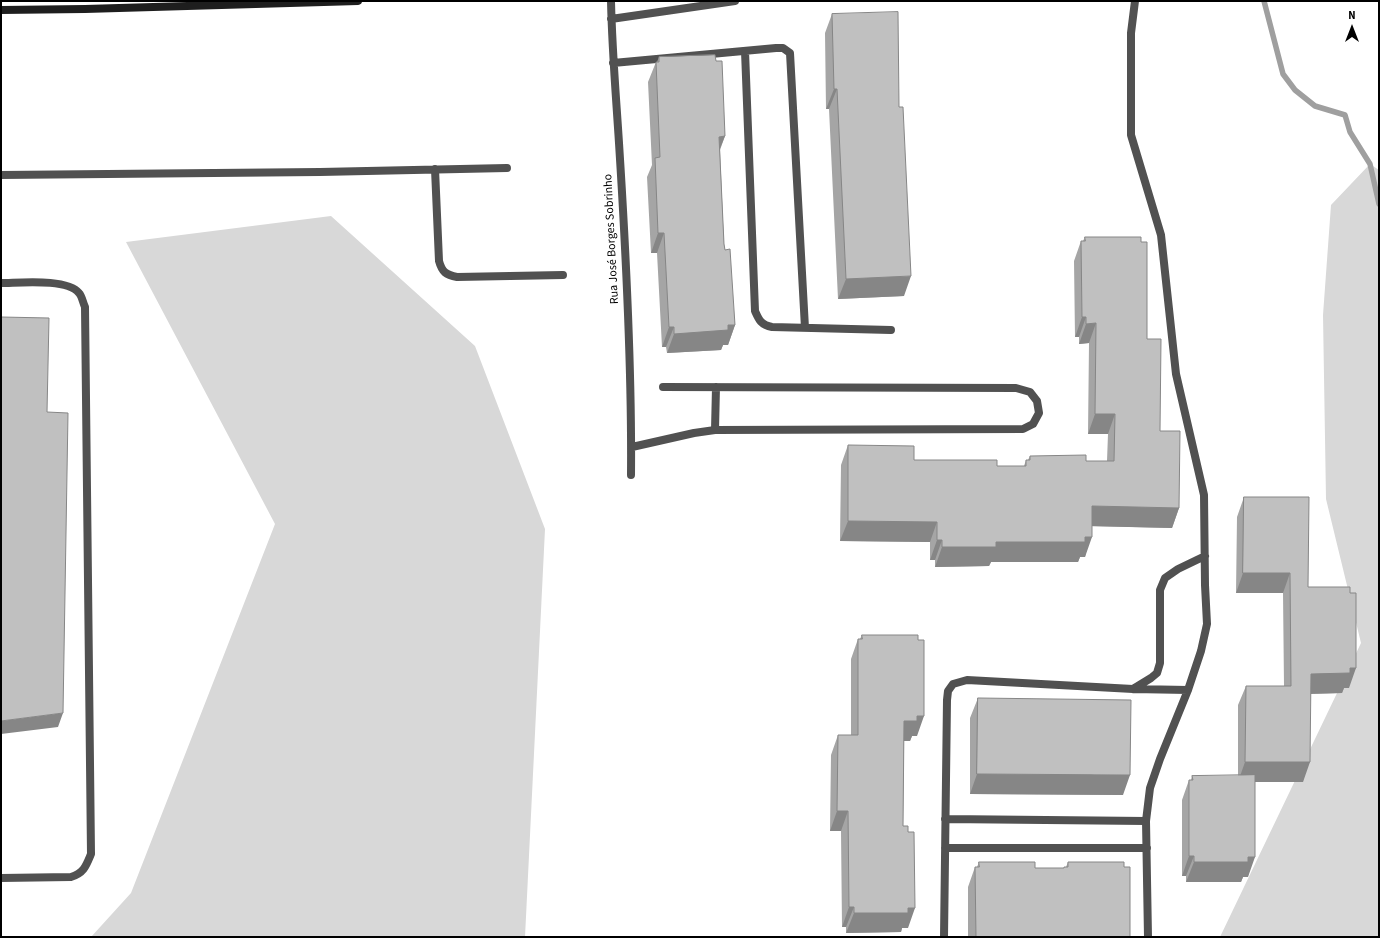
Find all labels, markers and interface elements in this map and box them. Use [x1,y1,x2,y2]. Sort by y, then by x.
north arrow [1332,8,1372,48]
text: N [1348,8,1356,23]
street label: Rua José Borges Sobrinho [601,173,623,305]

